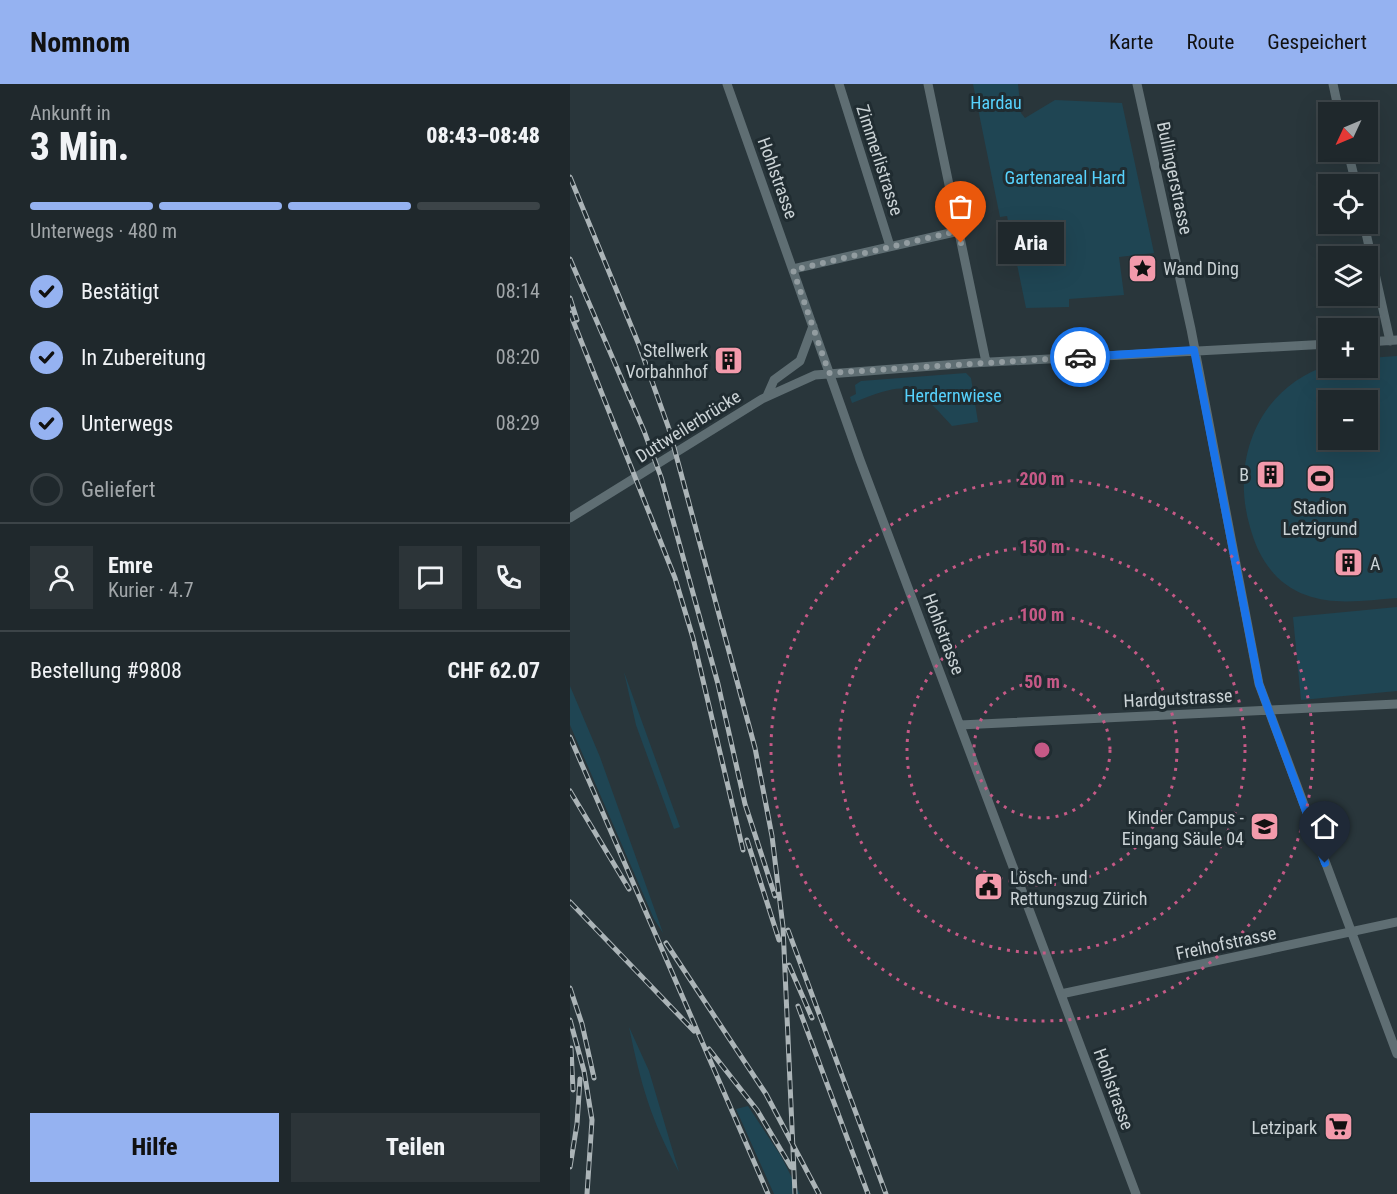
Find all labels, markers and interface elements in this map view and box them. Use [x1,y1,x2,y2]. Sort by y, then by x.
text: Nomnom [30,26,130,59]
text: Karte [1109,30,1153,54]
text: Route [1186,30,1234,54]
text: Gespeichert [1267,30,1367,54]
park label: Hardau [970,92,1022,113]
text: Ankunft in [30,101,111,125]
street label: Zimmerlistrasse [852,102,908,218]
north arrow [1318,102,1378,162]
map controls [1318,102,1378,450]
street label: Bullingerstrasse [1153,120,1197,236]
text: 08:43–08:48 [426,123,540,148]
text: 3 Min. [30,124,129,170]
street label: Hohlstrasse [754,134,802,222]
park label: Gartenareal Hard [1005,167,1125,188]
button: locate [1318,174,1378,234]
pin [935,181,986,243]
icon: bag [944,190,977,223]
text: Unterwegs · 480 m [30,219,177,243]
callout: Aria [997,222,1063,264]
text: Aria [1014,231,1048,255]
button: layers [1318,246,1378,306]
place icon: Wand Ding [1126,252,1158,284]
place label: Wand Ding [1163,258,1239,279]
icon: check [30,275,63,308]
text: Bestätigt [81,279,159,304]
text: 08:14 [496,279,540,303]
button: + [1318,318,1378,378]
courier [1050,327,1110,387]
place label: Stellwerk Vorbahnhof [625,340,708,382]
icon: check [30,341,63,374]
icon: car [1064,341,1097,374]
building icon: Stellwerk Vorbahnhof [713,344,745,376]
text: In Zubereitung [81,345,206,370]
text: 08:20 [496,345,540,369]
street label: Duttweilerbrücke [632,385,744,467]
park label: Herdernwiese [904,385,1002,406]
button: − [1318,390,1378,450]
icon: check [30,407,63,440]
text: Unterwegs [81,411,173,436]
text: 08:29 [496,411,540,435]
building icon: B [1254,458,1286,490]
sports icon: Stadion Letzigrund [1304,462,1336,494]
place label: B [1239,464,1249,485]
text: 200 m [1020,468,1064,489]
text: Geliefert [81,477,156,502]
place label: Stadion Letzigrund [1282,497,1358,539]
text: 150 m [1020,536,1064,557]
button: person [30,546,93,609]
button: chat [399,546,462,609]
button: phone [477,546,540,609]
building icon: A [1333,547,1365,579]
text: Emre [108,553,153,578]
place label: A [1370,553,1381,574]
text: Kurier · 4.7 [108,578,194,602]
street label: Hohlstrasse [919,590,969,678]
text: 100 m [1020,604,1064,625]
text: Bestellung #9808 [30,658,182,683]
text: CHF 62.07 [448,658,540,683]
text: 50 m [1024,671,1060,692]
street label: Hardgutstrasse [1123,685,1233,711]
centre of rings [1032,740,1052,760]
pin [1299,801,1350,863]
place label: Kinder Campus - Eingang Säule 04 [1122,807,1245,849]
icon: home [1308,810,1341,843]
school or university icon: Kinder Campus - Eingang Säule 04 [1249,811,1281,843]
place label: Lösch- und Rettungszug Zürich [1010,867,1147,909]
public building icon: Lösch- und Rettungszug Zürich [973,871,1005,903]
street label: Freihofstrasse [1174,922,1278,964]
street label: Hohlstrasse [1090,1045,1138,1133]
supermarket icon: Letzipark [1322,1111,1354,1143]
button: Hilfe [30,1113,279,1182]
button: Teilen [291,1113,540,1182]
place label: Letzipark [1252,1117,1317,1138]

